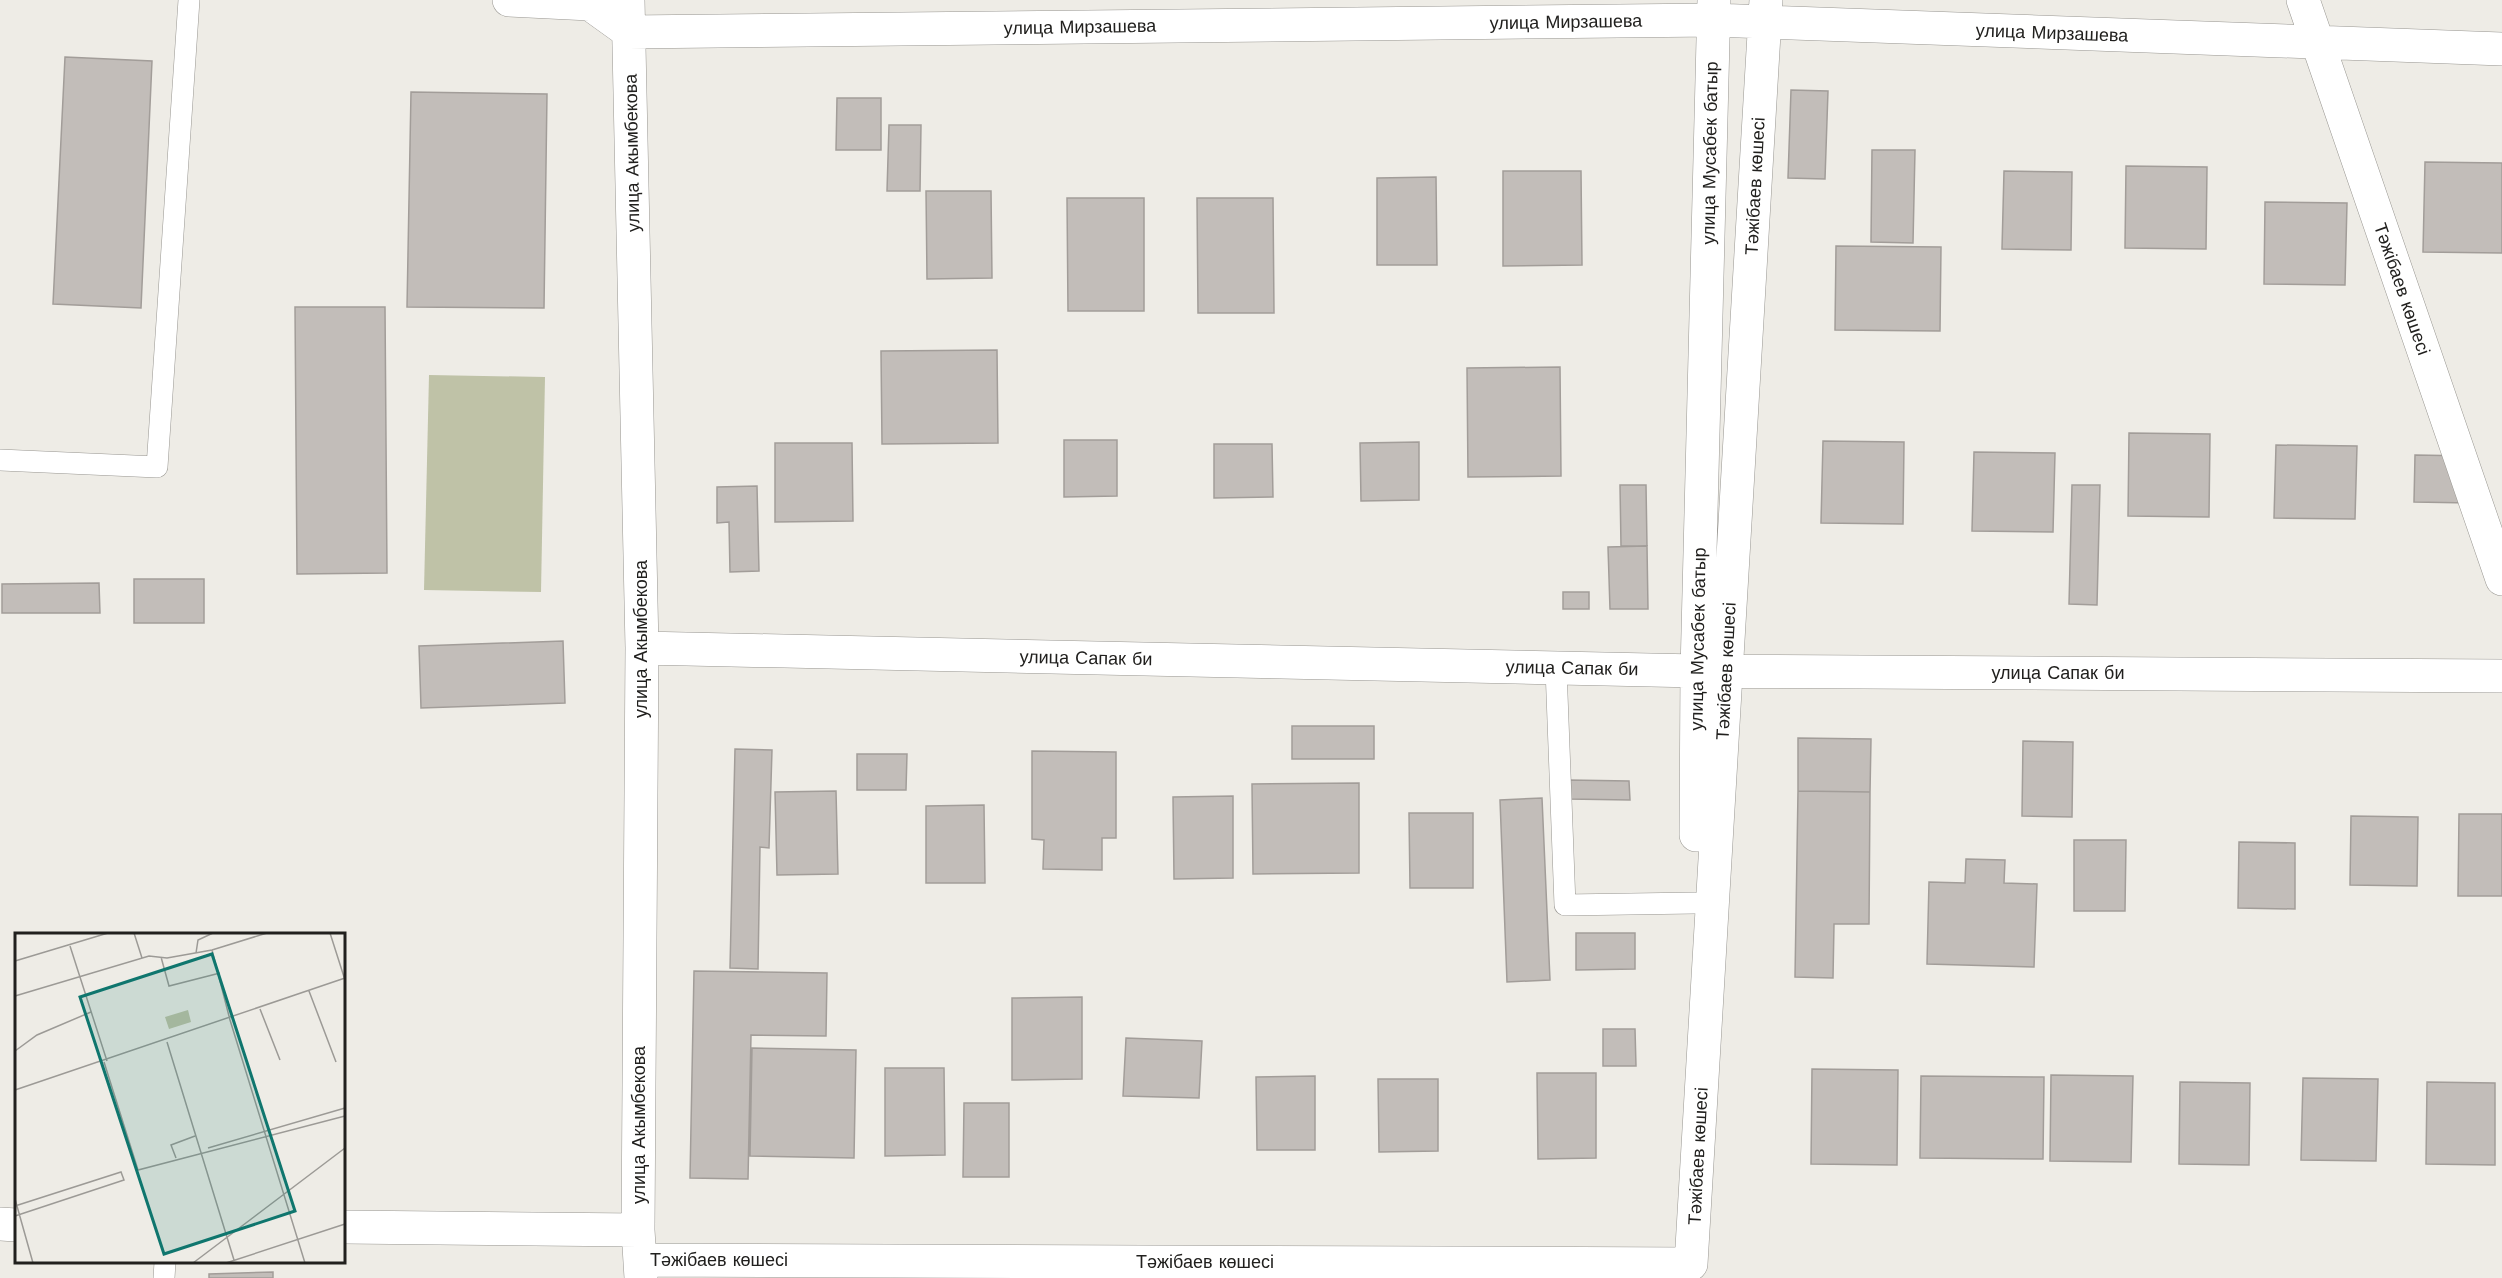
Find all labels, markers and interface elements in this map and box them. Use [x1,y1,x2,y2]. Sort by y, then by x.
street label: улица Мирзашева [1490,10,1643,33]
street label: улица Мирзашева [1004,15,1157,38]
street label: улица Мирзашева [1975,19,2130,46]
street label: улица Мусабек батыр [1697,61,1722,245]
street label: улица Акымбекова [620,73,643,232]
street label: Тәжібаев көшесі [1740,117,1769,255]
street label: Тәжібаев көшесі [2370,220,2435,358]
street label: улица Мусабек батыр [1685,547,1710,731]
street label: улица Акымбекова [630,559,651,718]
street label: Тәжібаев көшесі [1711,602,1740,740]
street label: улица Сапак би [1019,646,1153,669]
street label: улица Сапак би [1505,656,1639,679]
street label: улица Сапак би [1992,662,2124,683]
inset map [15,933,345,1263]
street label: улица Акымбекова [628,1045,649,1204]
street label: Тәжібаев көшесі [1683,1087,1712,1225]
street label: Тәжібаев көшесі [650,1249,788,1270]
street label: Тәжібаев көшесі [1136,1251,1274,1272]

